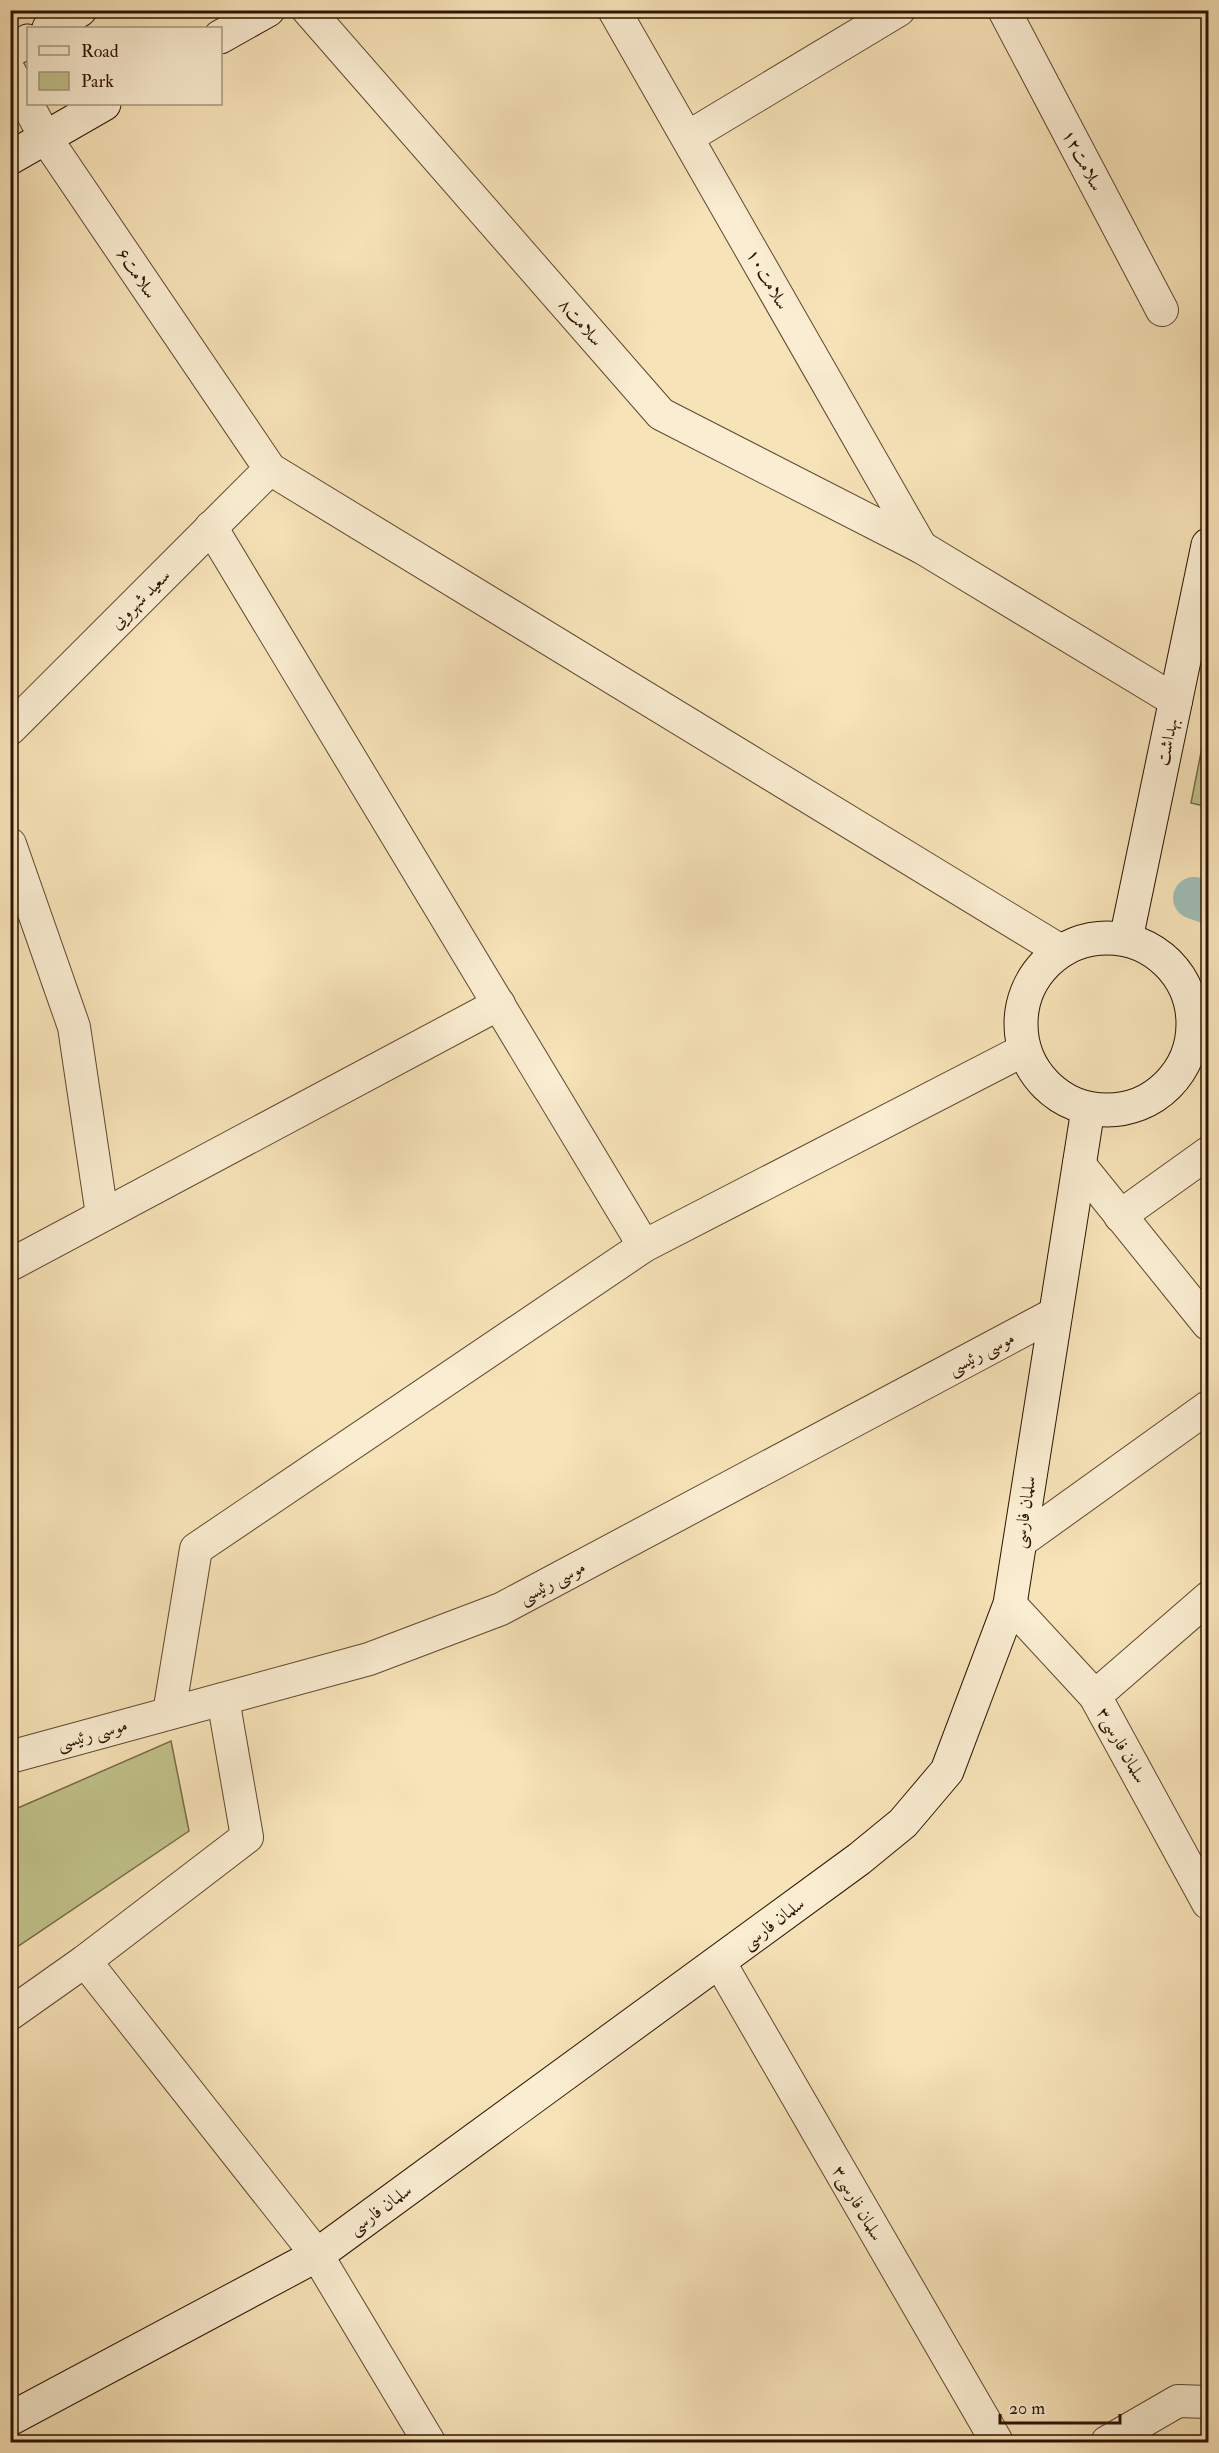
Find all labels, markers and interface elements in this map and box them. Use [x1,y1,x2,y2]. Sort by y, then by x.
legend [27,27,222,105]
text: Road [81,40,119,63]
text: Park [81,70,114,93]
street label: سلامت۱۲ [1057,125,1108,195]
street label: سلامت۶ [111,244,162,303]
street label: سلامت۱۰ [741,245,794,314]
street label: سلامت۸ [554,294,608,351]
street label: سعید شهرویی [105,564,175,634]
street label: بهداشت [1151,716,1184,768]
street label: موسی رئیسی [944,1326,1019,1381]
street label: سلمان فارسی [1007,1474,1043,1550]
street label: موسی رئیسی [515,1555,590,1610]
street label: سلمان فارسی۳ [1090,1703,1152,1788]
street label: موسی رئیسی [54,1713,130,1756]
street label: سلمان فارسی [737,1892,810,1955]
street label: سلمان فارسی۳ [826,2161,888,2246]
street label: سلمان فارسی [344,2179,417,2241]
scale bar [1000,2387,1120,2425]
text: 20 m [1009,2397,1045,2420]

